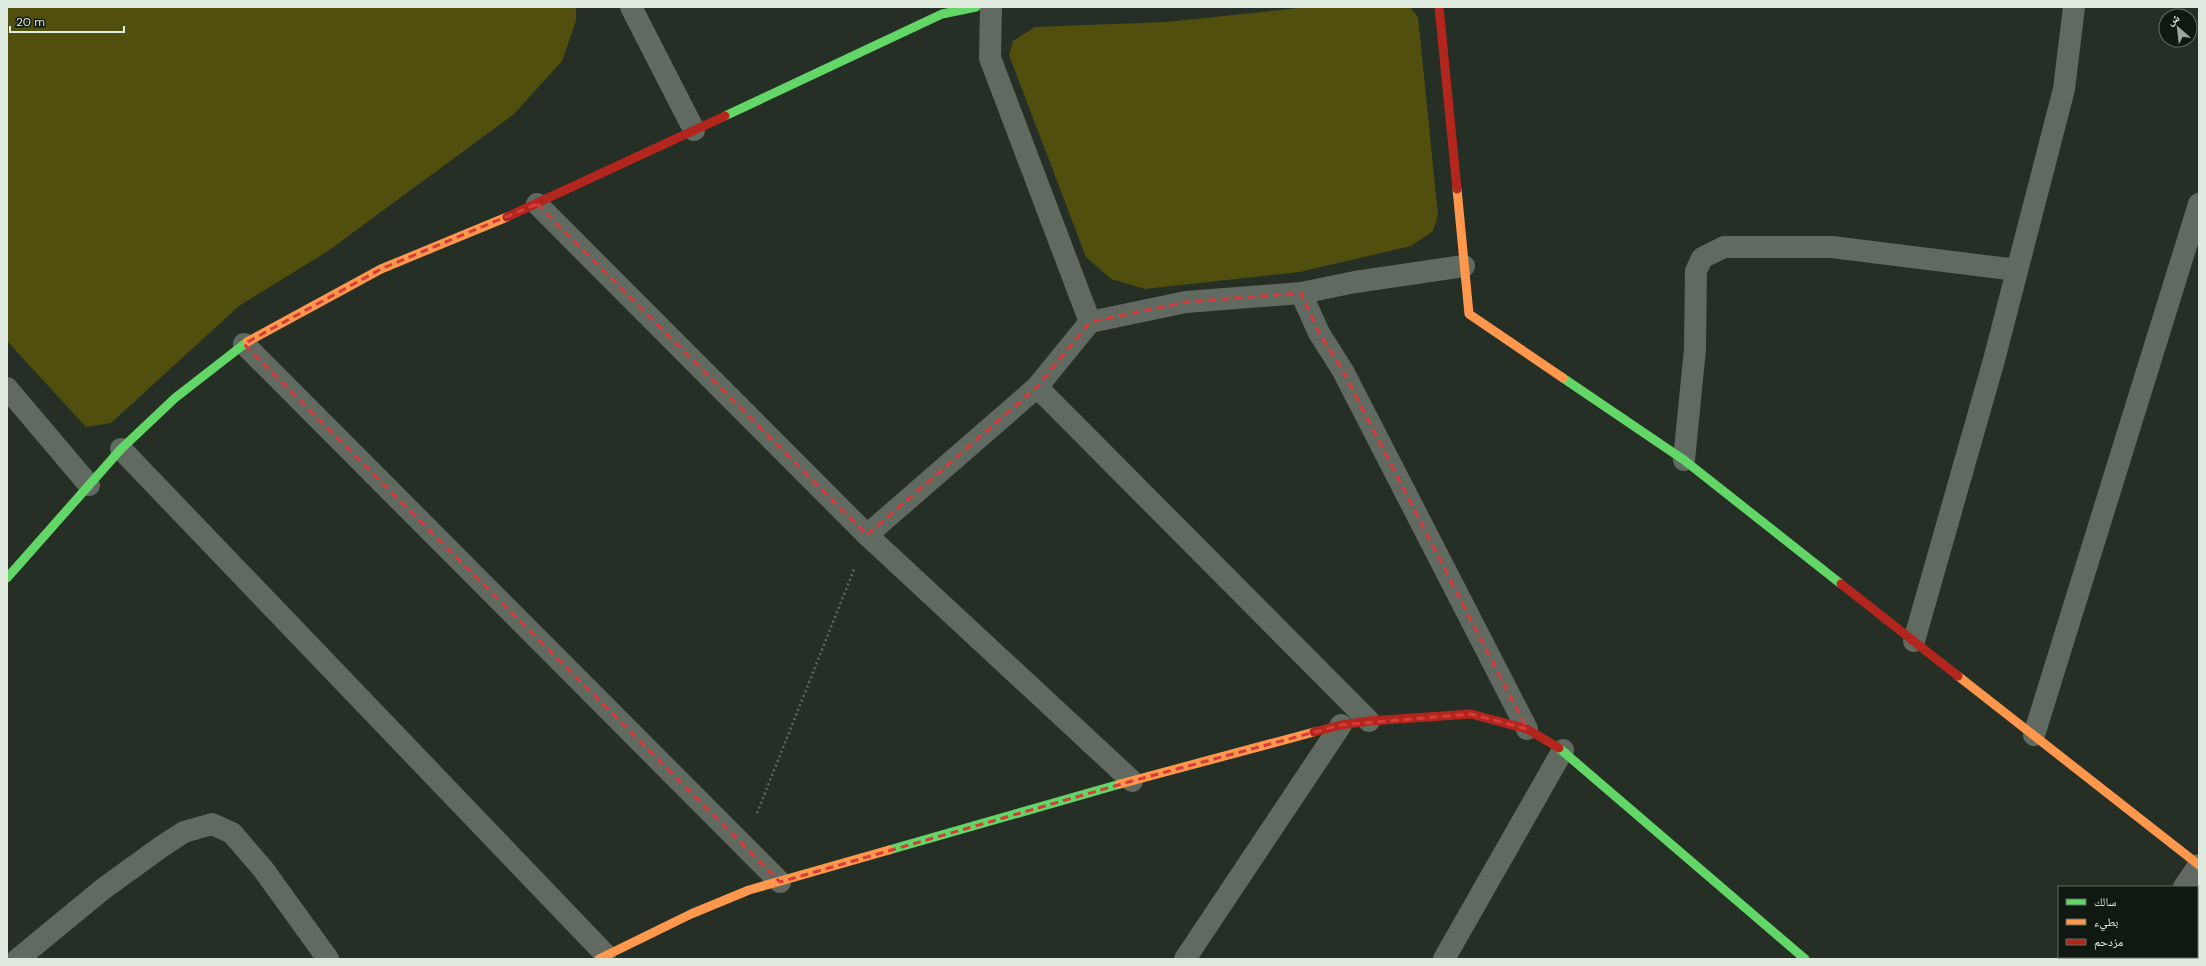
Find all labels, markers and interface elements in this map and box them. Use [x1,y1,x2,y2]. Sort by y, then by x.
scale bar [10,8,124,34]
north arrow [2158,8,2198,48]
text: ش [2165,10,2183,29]
text: 20 m [16,14,45,30]
legend [2058,886,2198,958]
text: سالك [2094,894,2116,910]
text: بطيء [2094,914,2118,932]
text: مزدحم [2094,934,2123,950]

